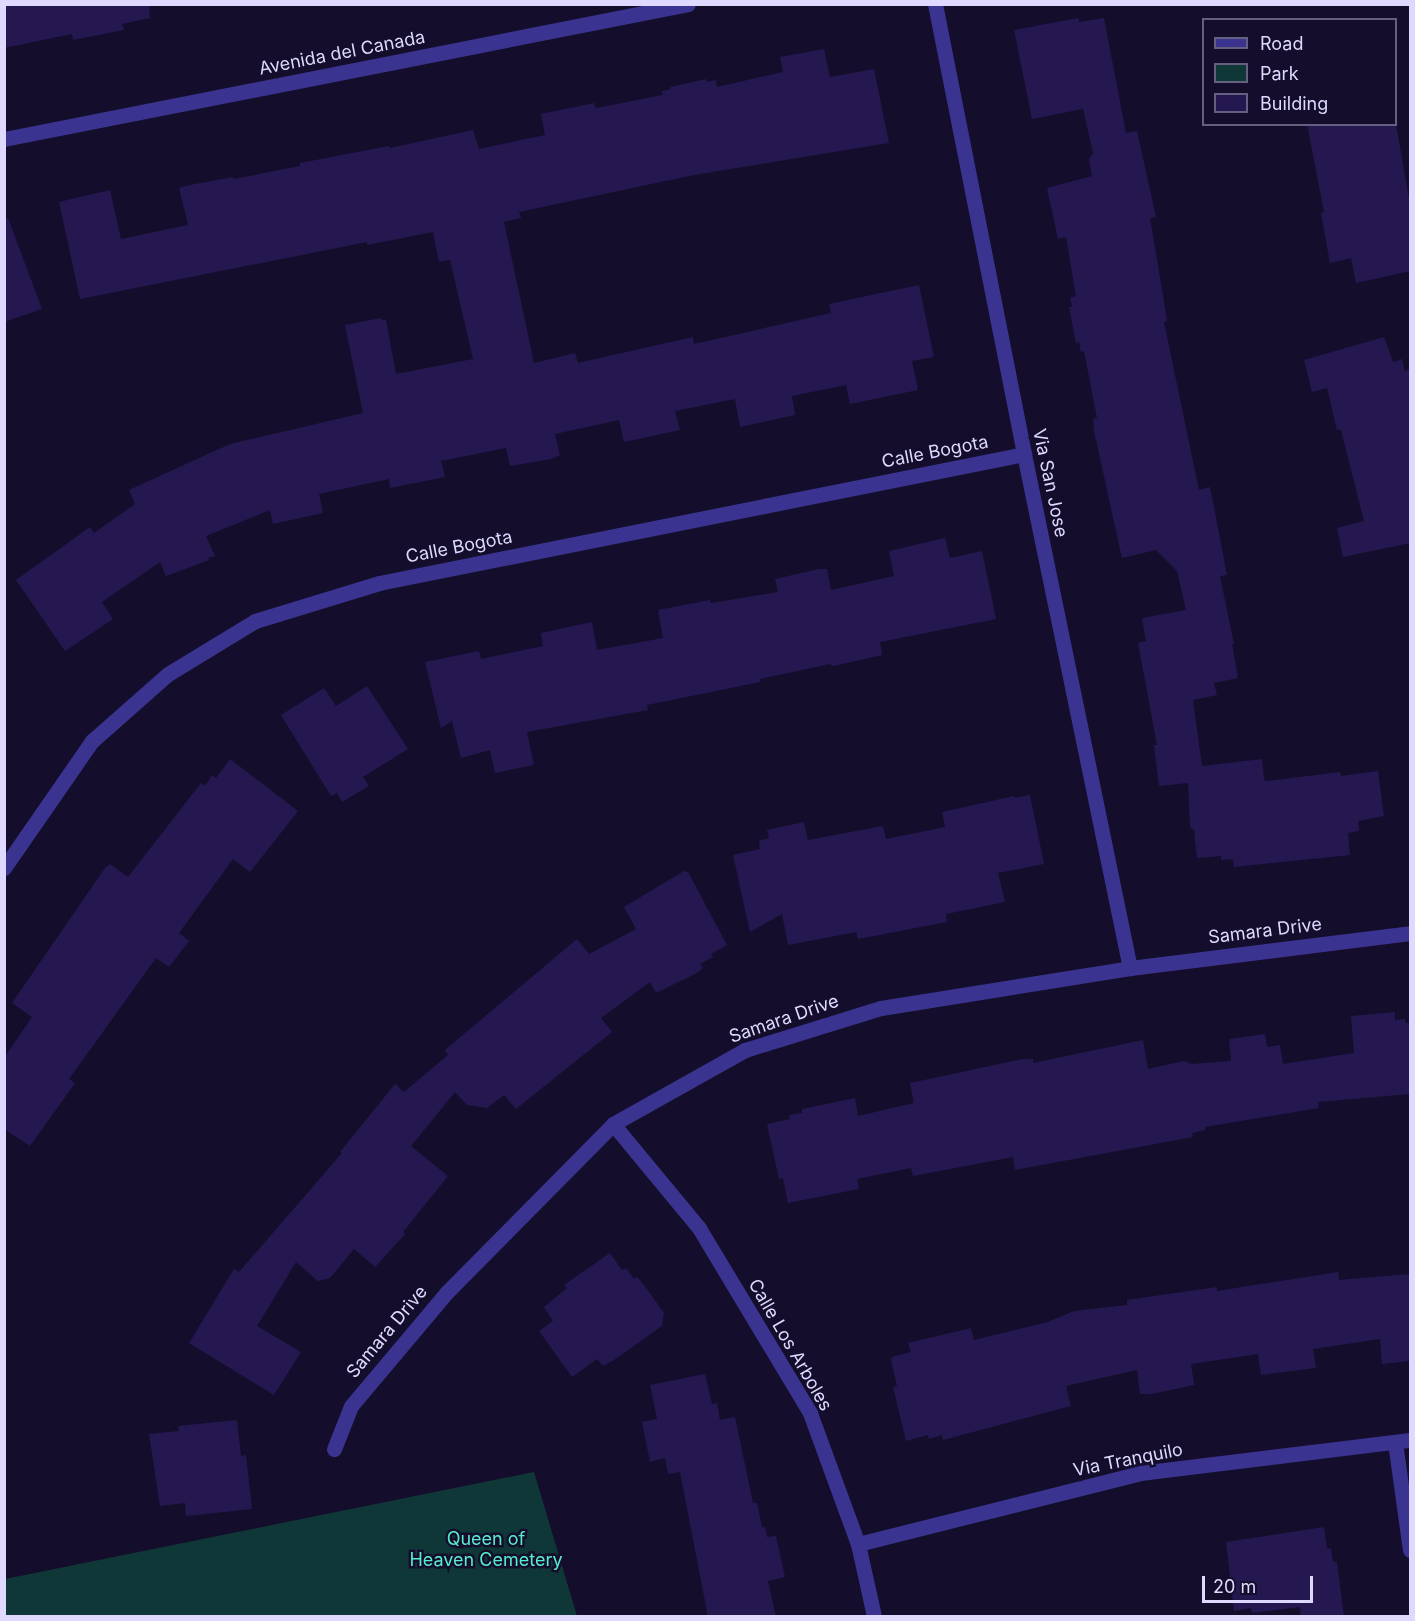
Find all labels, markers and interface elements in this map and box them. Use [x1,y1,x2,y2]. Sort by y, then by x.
legend [1202,18,1397,126]
street label: Avenida del Canada [257,26,427,80]
text: Road [1260,33,1303,54]
text: Park [1260,63,1299,84]
text: Building [1260,93,1328,114]
street label: Via San Jose [1028,427,1072,539]
street label: Calle Bogota [880,431,990,473]
street label: Calle Bogota [404,526,514,568]
street label: Samara Drive [1207,913,1323,949]
street label: Samara Drive [727,990,841,1048]
street label: Calle Los Arboles [743,1275,837,1415]
street label: Samara Drive [342,1281,432,1383]
street label: Via Tranquilo [1071,1439,1185,1481]
park label: Queen of Heaven Cemetery [409,1529,563,1572]
scale bar [1205,1564,1316,1602]
text: 20 m [1213,1576,1256,1597]

